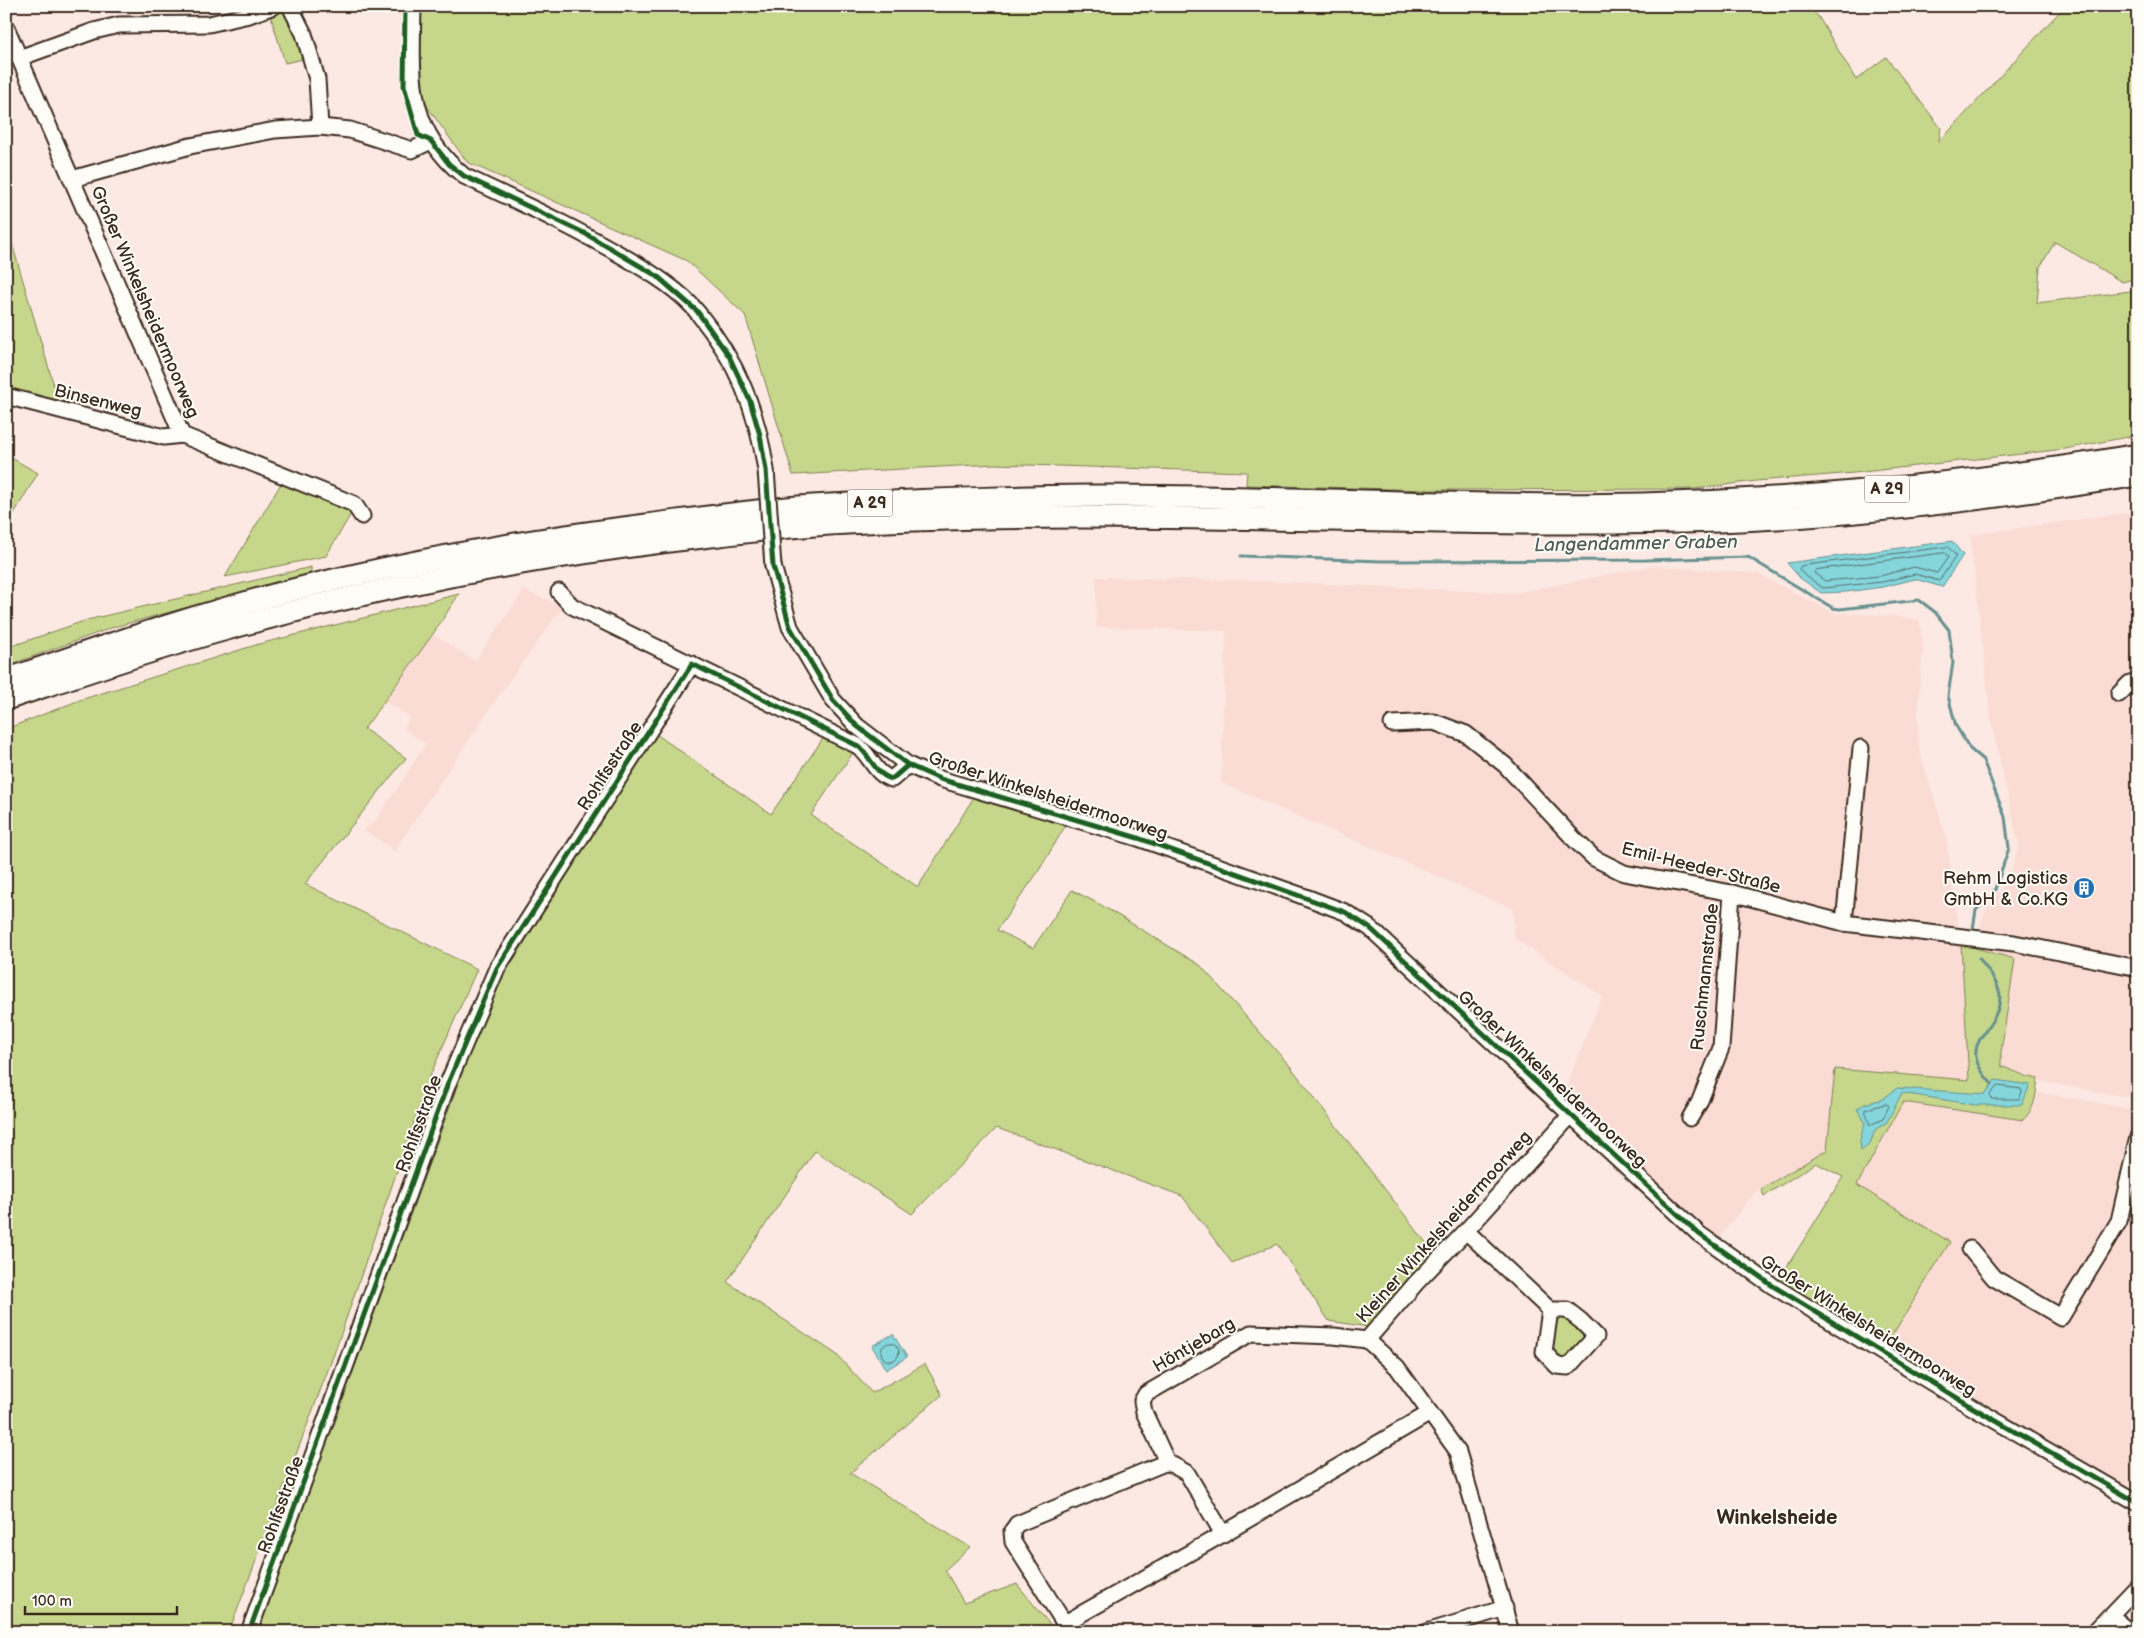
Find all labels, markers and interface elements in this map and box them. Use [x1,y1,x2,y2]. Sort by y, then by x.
street label: Großer Winkelsheidermoorweg [86,183,204,421]
street label: Binsenweg [52,380,144,422]
road number: A 29 [1864,476,1910,502]
road number: A 29 [848,489,892,516]
water label: Langendammer Graben [1534,531,1738,557]
street label: Rohlfsstraße [573,717,647,815]
street label: Großer Winkelsheidermoorweg [926,747,1170,845]
street label: Emil-Heeder-Straße [1619,838,1783,898]
place label: Rehm Logistics GmbH & Co.KG [1943,868,2068,910]
building icon: Rehm Logistics GmbH & Co.KG [2072,876,2096,900]
street label: Ruschmannstraße [1687,902,1723,1052]
street label: Großer Winkelsheidermoorweg [1453,986,1651,1172]
street label: Rohlfsstraße [392,1072,446,1176]
street label: Kleiner Winkelsheidermoorweg [1352,1127,1536,1327]
street label: Großer Winkelsheidermoorweg [1756,1251,1980,1401]
street label: Höntjebarg [1149,1313,1239,1377]
street label: Rohlfsstraße [254,1453,308,1557]
district label: Winkelsheide [1717,1506,1837,1530]
scale bar [25,1583,178,1615]
text: 100 m [32,1592,72,1611]

